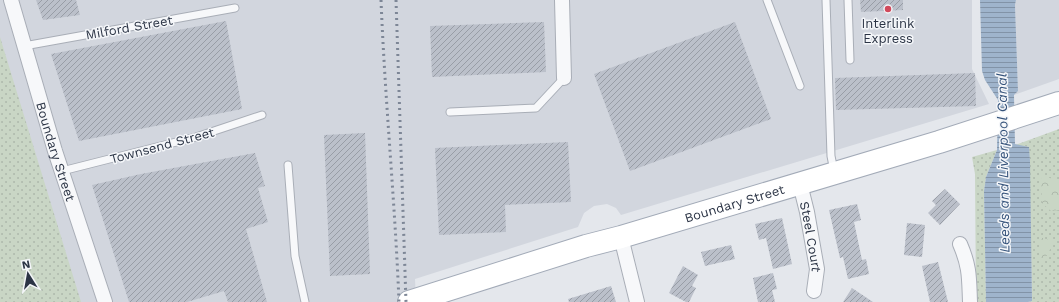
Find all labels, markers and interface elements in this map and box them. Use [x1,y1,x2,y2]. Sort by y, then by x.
marker: Interlink Express [883,4,893,14]
street label: Milford Street [84,12,174,43]
place label: Interlink Express [862,16,915,46]
water label: Leeds and Liverpool Canal [993,73,1013,253]
street label: Boundary Street [33,100,78,204]
street label: Townsend Street [108,124,216,167]
street label: Boundary Street [683,182,787,226]
street label: Steel Court [797,200,824,274]
north arrow [8,254,48,294]
text: N [21,258,31,272]

